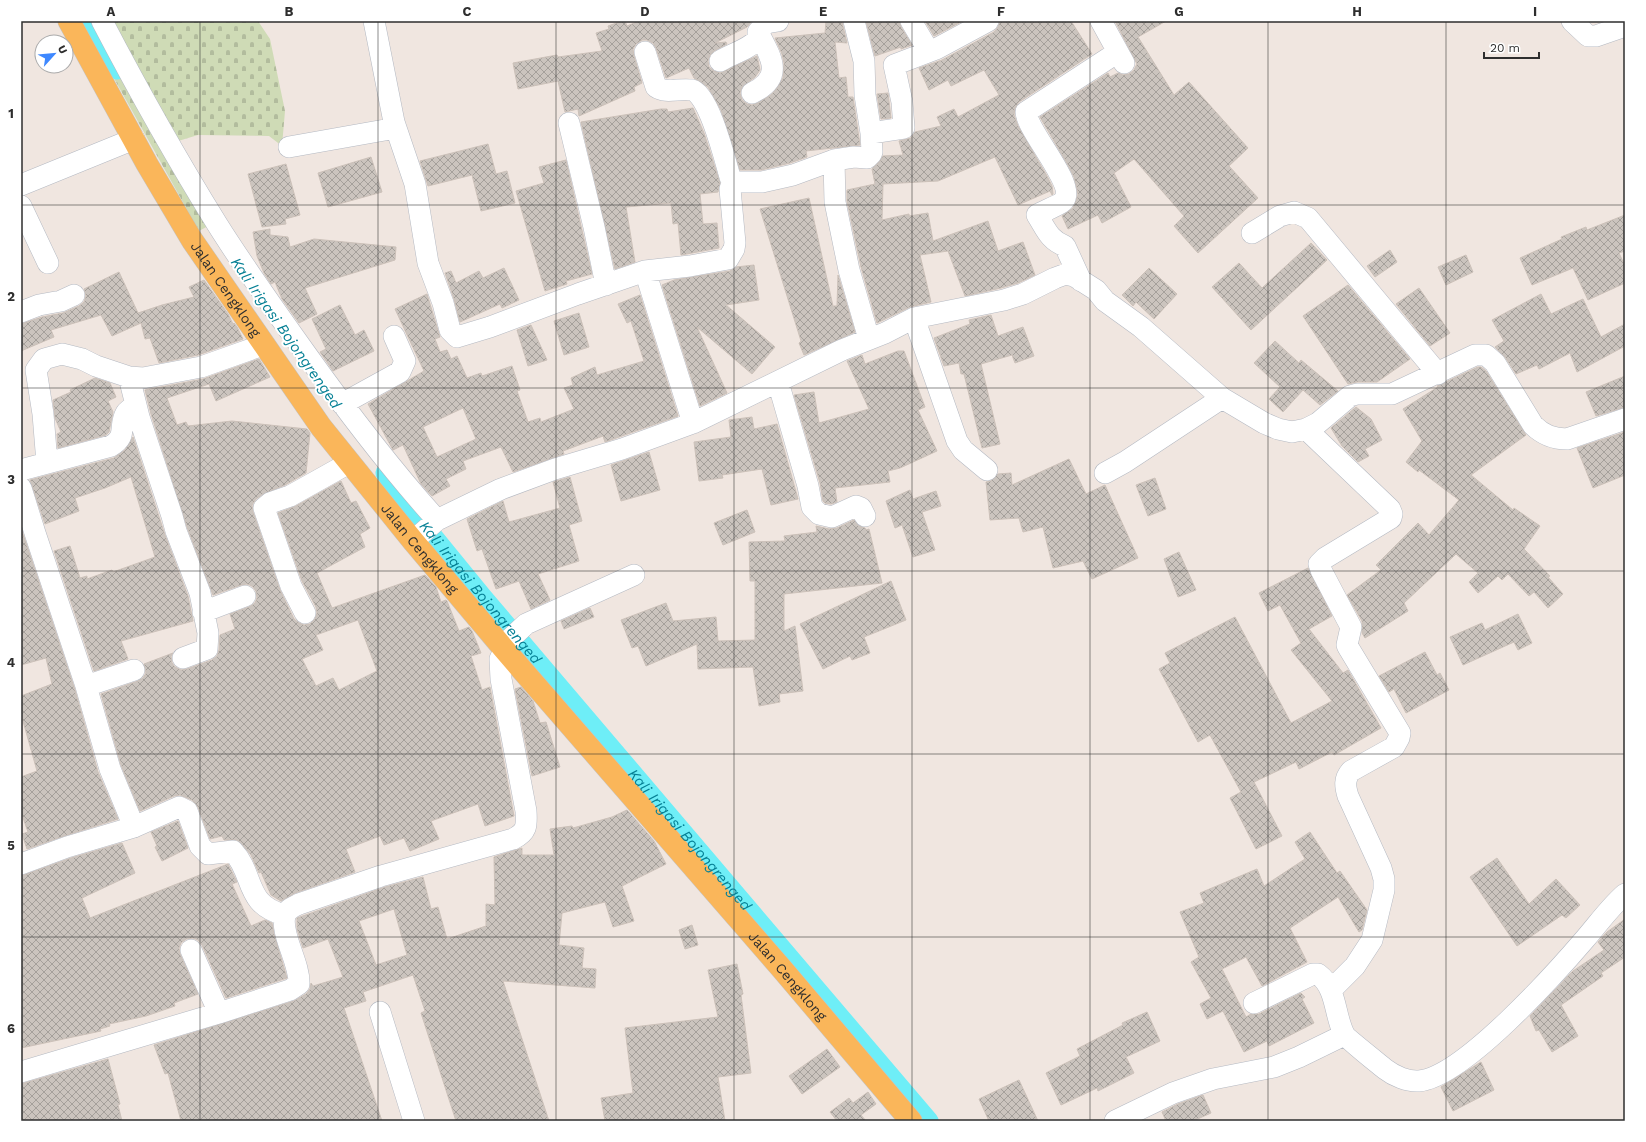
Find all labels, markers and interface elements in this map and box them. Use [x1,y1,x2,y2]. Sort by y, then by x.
text: A [107,4,116,19]
text: B [285,4,294,19]
text: C [463,4,472,19]
text: D [640,4,650,19]
text: E [819,4,827,19]
text: F [997,4,1005,19]
text: G [1174,4,1184,19]
text: H [1352,4,1362,19]
text: I [1533,4,1537,19]
north arrow [34,34,74,74]
scale bar [1484,34,1539,60]
text: 20 m [1490,41,1520,55]
text: U [55,43,70,56]
text: 1 [8,106,14,121]
street label: Jalan Cengklong [188,239,265,340]
water label: Kali Irigasi Bojongrenged [227,254,346,413]
text: 2 [7,289,15,304]
text: 3 [7,472,15,487]
street label: Jalan Cengklong [378,500,462,597]
water label: Kali Irigasi Bojongrenged [416,517,546,668]
text: 4 [7,655,16,670]
water label: Kali Irigasi Bojongrenged [624,765,756,915]
text: 5 [7,838,15,853]
street label: Jalan Cengklong [745,928,830,1024]
text: 6 [7,1021,15,1036]

